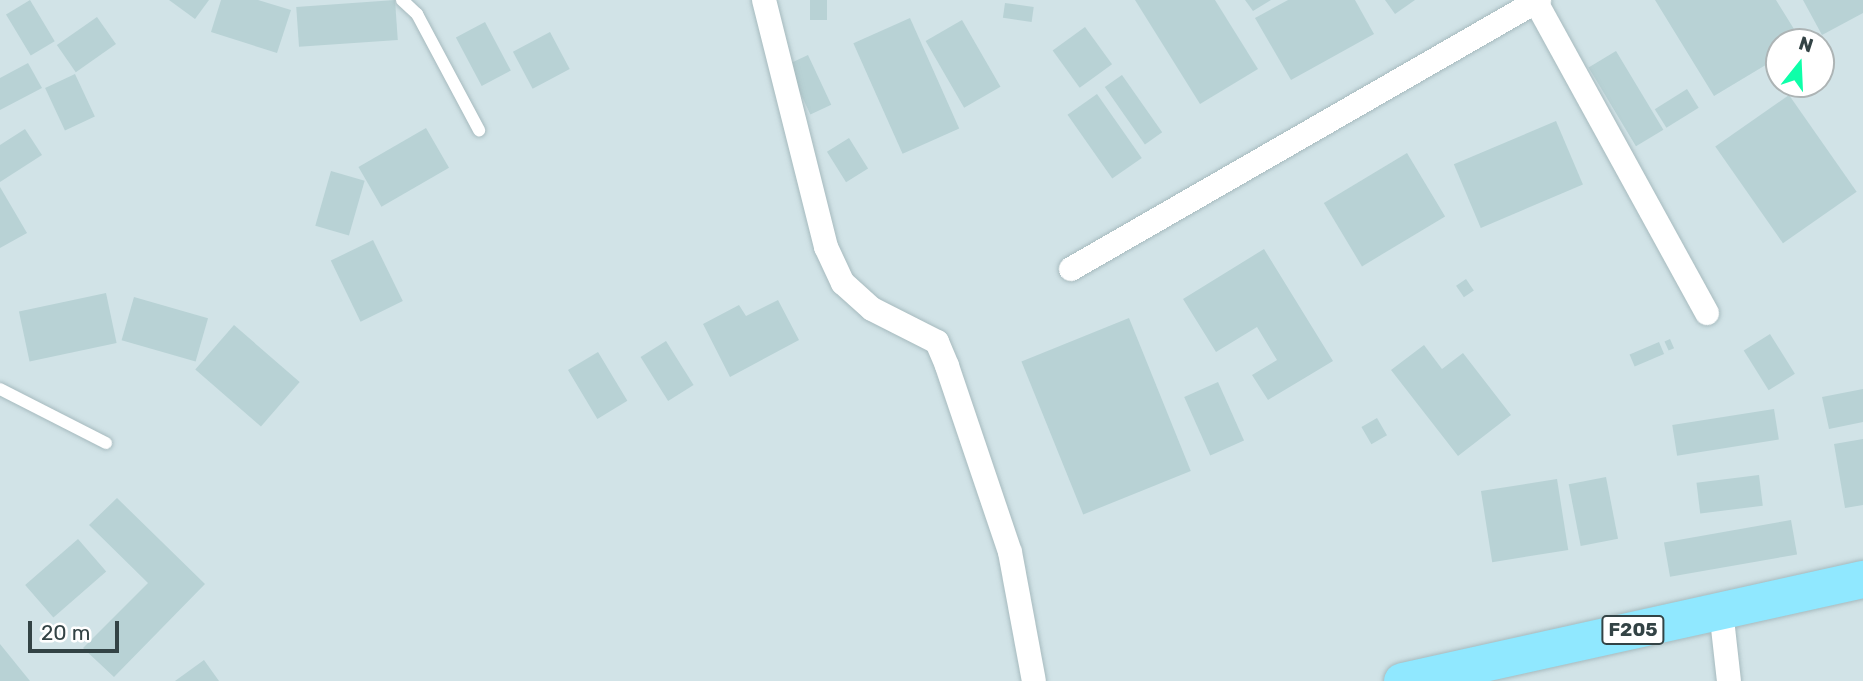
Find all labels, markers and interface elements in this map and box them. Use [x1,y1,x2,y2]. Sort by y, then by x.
north arrow [1765,28,1835,98]
text: N [1796,31,1816,58]
scale bar [32,608,122,652]
road number: F205 [1600,614,1666,646]
text: 20 m [41,620,90,645]

